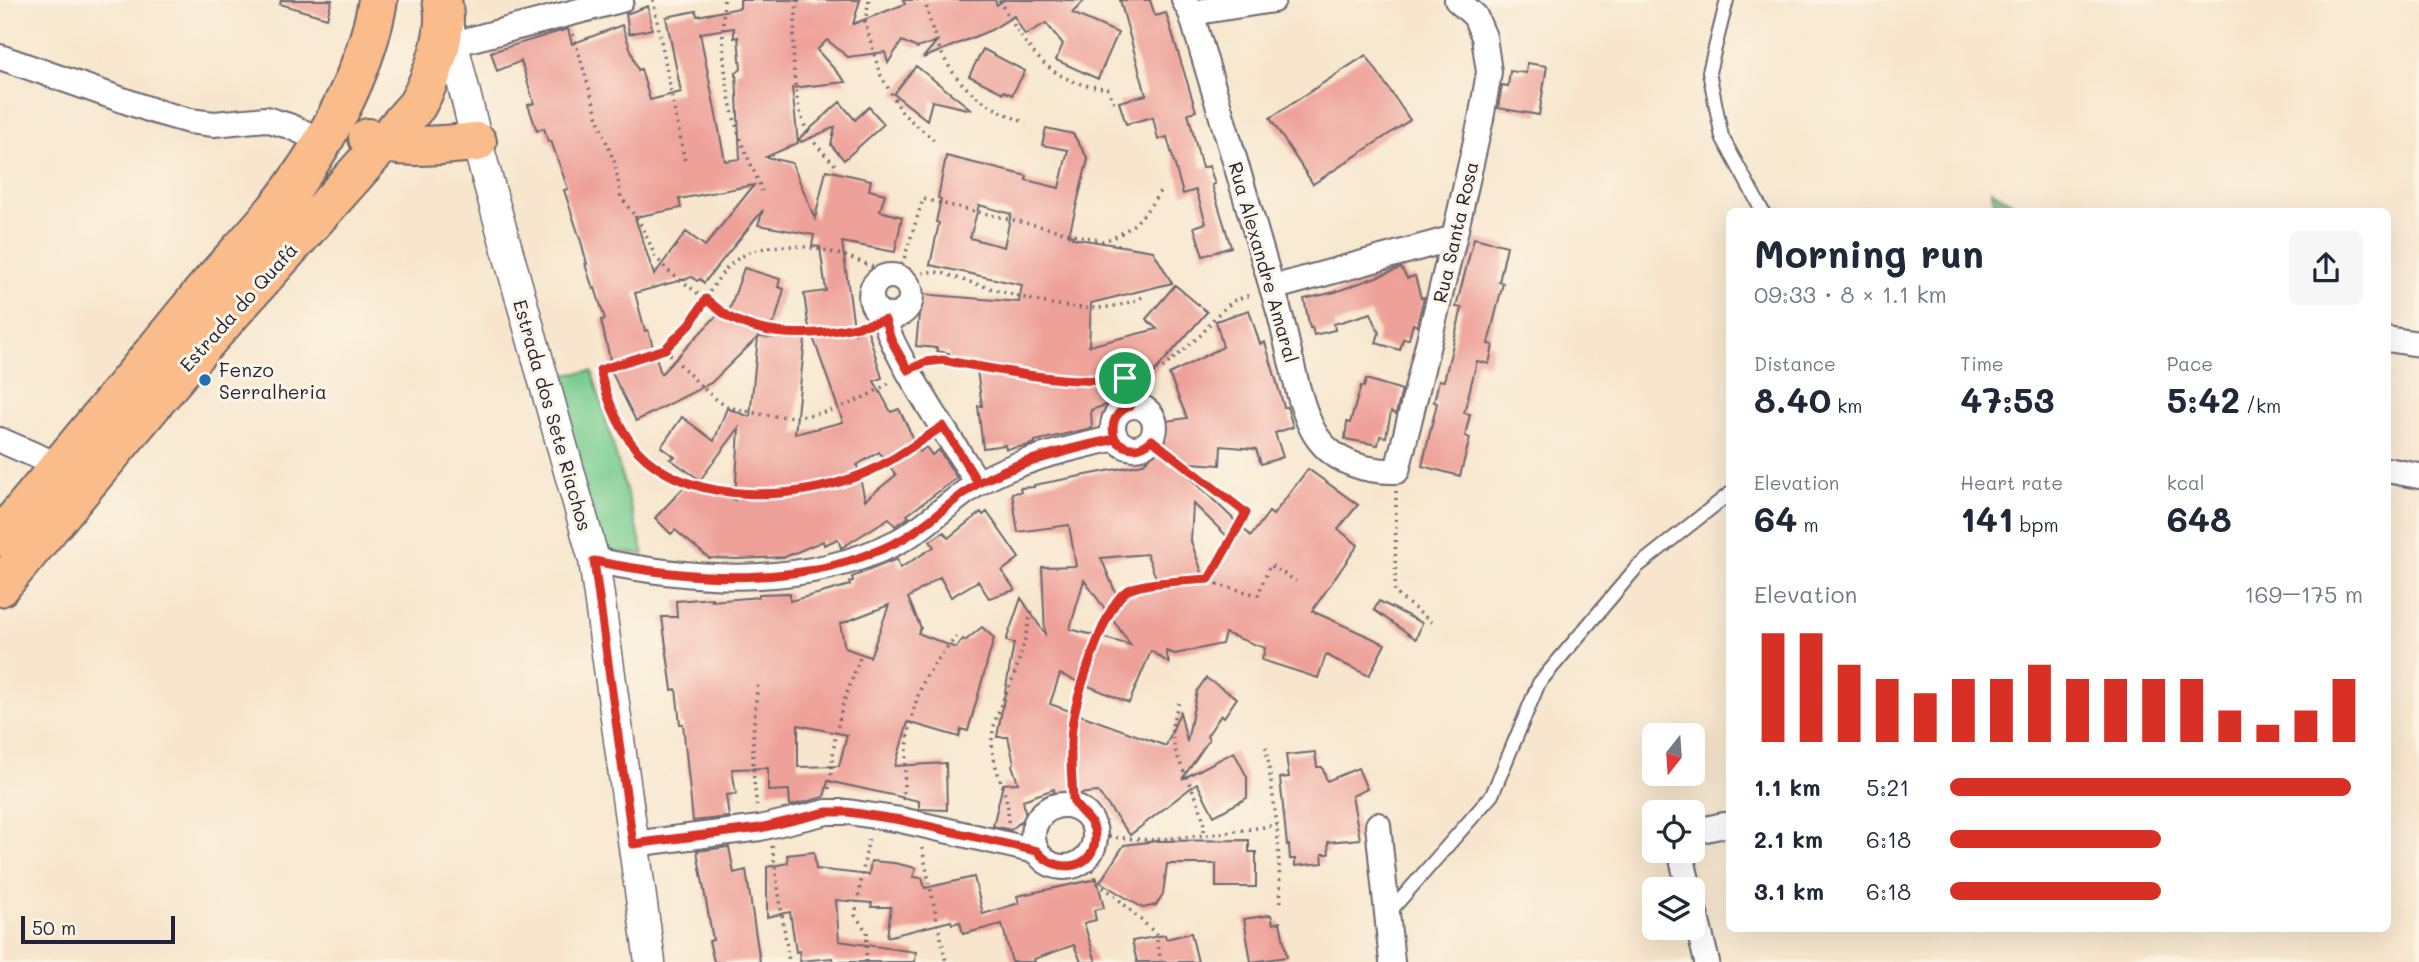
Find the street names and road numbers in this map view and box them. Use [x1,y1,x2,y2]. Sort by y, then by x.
street label: Rua Alexandre Amaral [1223,159,1305,365]
street label: Rua Santa Rosa [1427,159,1483,305]
street label: Estrada do Quafá [174,237,302,377]
street label: Estrada dos Sete Riachos [508,297,598,533]

